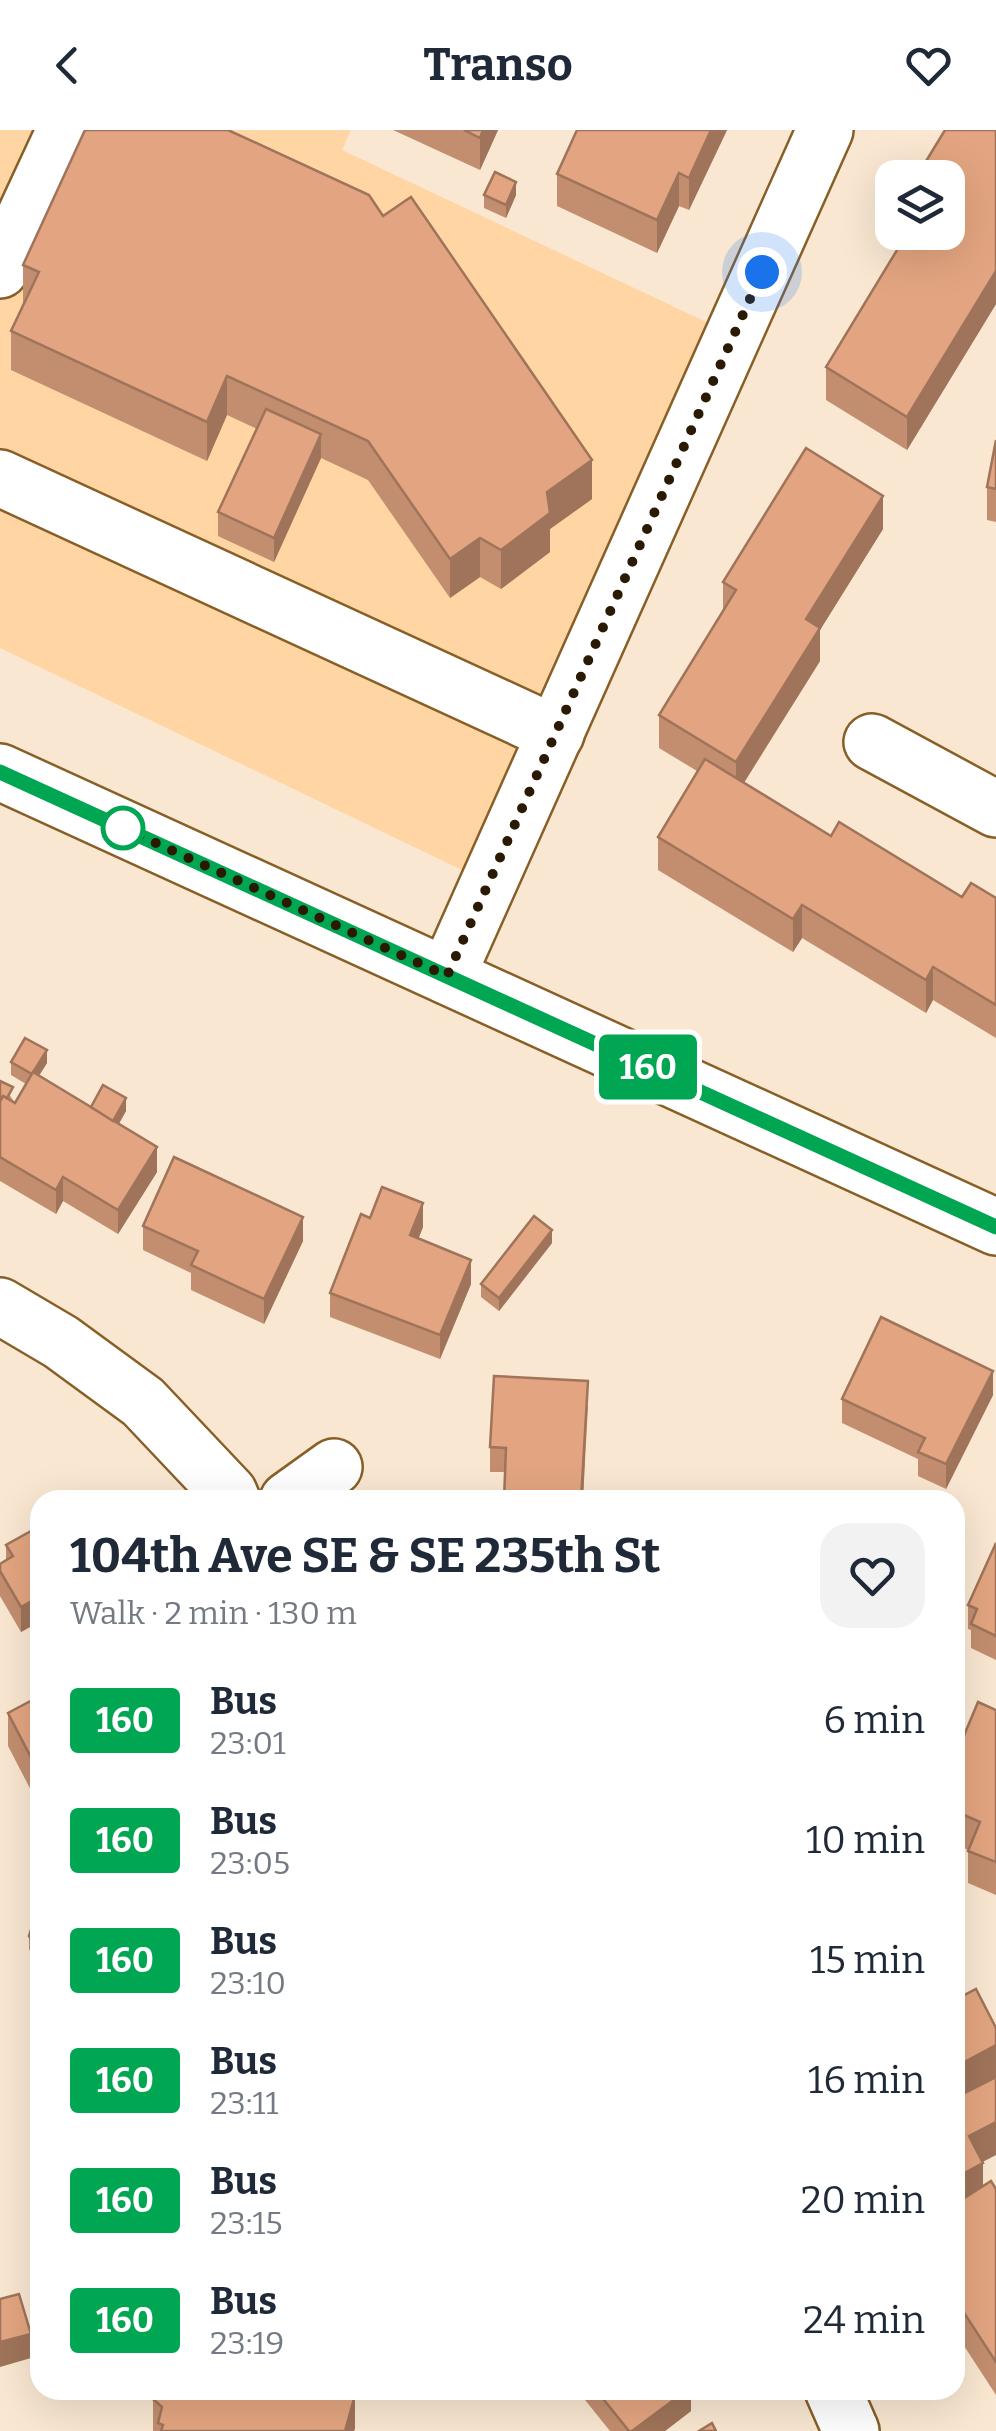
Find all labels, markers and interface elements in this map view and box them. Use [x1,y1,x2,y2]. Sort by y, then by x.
icon: back [40,38,95,93]
text: Transo [423,38,573,92]
icon: heart [901,38,956,93]
map controls [875,160,965,250]
button: layers [875,160,965,250]
your location [737,247,787,297]
unlabelled marker [102,807,144,849]
line badge: 160 [590,1034,706,1100]
text: 160 [619,1046,677,1088]
button: heart [820,1523,925,1628]
text: 104th Ave SE & SE 235th St [70,1527,661,1585]
text: Walk · 2 min · 130 m [70,1594,357,1632]
text: Bus [210,1678,277,1724]
text: 6 min [823,1697,925,1743]
text: 160 [96,1699,154,1741]
text: 23:01 [210,1724,286,1762]
text: Bus [210,1798,277,1844]
text: 10 min [806,1817,925,1863]
text: 160 [96,1819,154,1861]
text: 23:05 [210,1844,290,1882]
text: Bus [210,1918,277,1964]
text: 15 min [810,1937,925,1983]
text: 160 [96,1939,154,1981]
text: 23:10 [210,1964,286,2002]
text: Bus [210,2038,277,2084]
text: 16 min [808,2057,925,2103]
text: 160 [96,2059,154,2101]
text: 23:11 [210,2084,278,2122]
text: Bus [210,2158,277,2204]
text: 20 min [801,2177,925,2223]
text: 160 [96,2179,154,2221]
text: 23:15 [210,2204,282,2242]
text: Bus [210,2278,277,2324]
text: 24 min [803,2297,925,2343]
text: 160 [96,2299,154,2341]
text: 23:19 [210,2324,284,2362]

